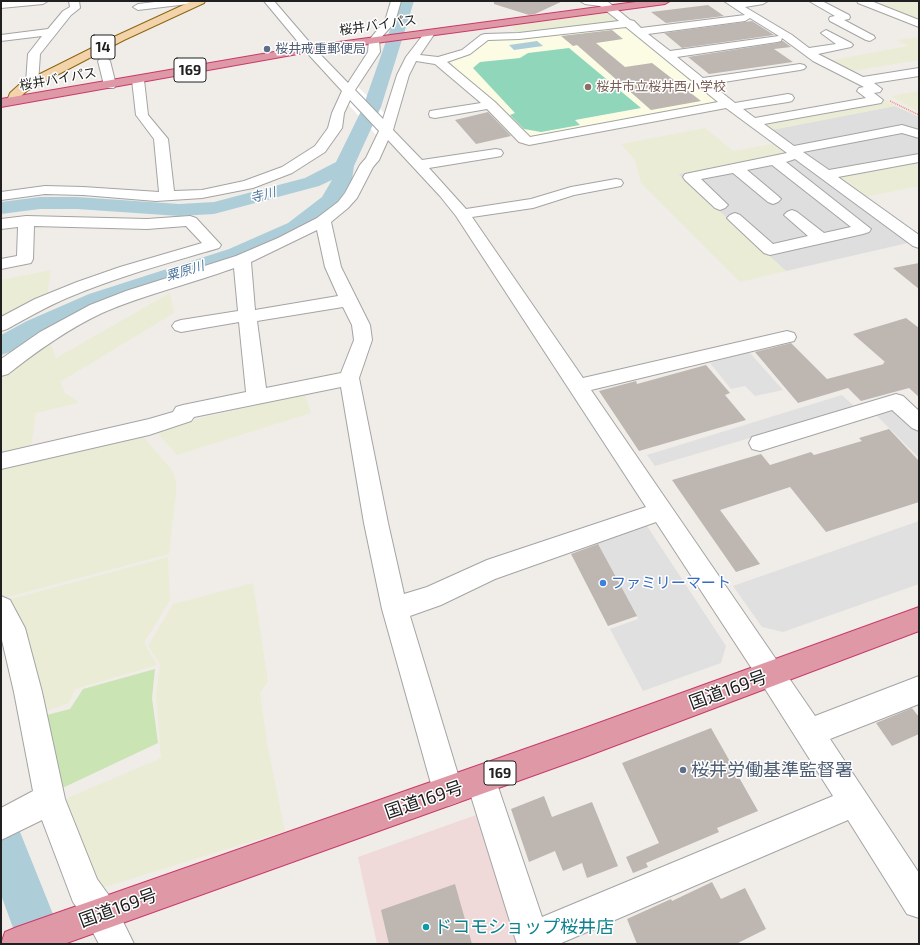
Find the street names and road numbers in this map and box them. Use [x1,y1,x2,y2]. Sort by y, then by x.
street label: 桜井バイパス [338,12,418,38]
road number: 14 [91,35,115,59]
road number: 169 [174,58,206,82]
street label: 桜井バイパス [18,65,98,93]
street label: 国道169号 [686,666,770,714]
road number: 169 [484,761,516,785]
street label: 国道169号 [382,776,466,824]
street label: 国道169号 [76,884,160,932]

